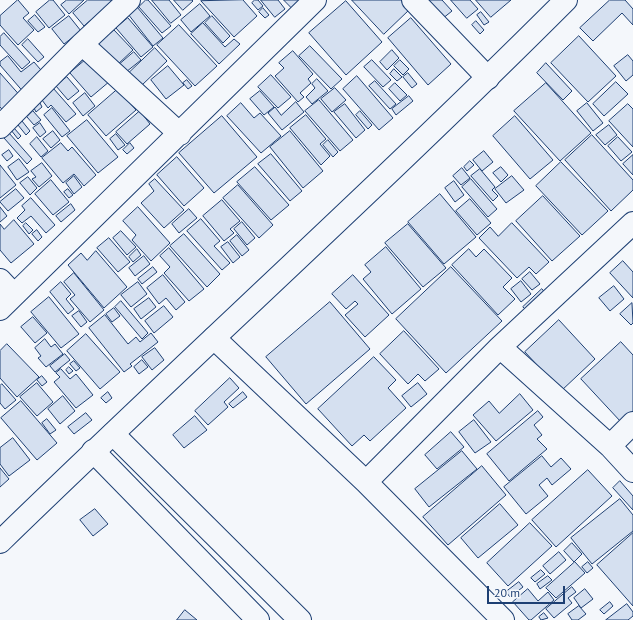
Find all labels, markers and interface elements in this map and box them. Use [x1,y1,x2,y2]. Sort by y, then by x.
scale bar [489,578,567,604]
text: 20 m [494,585,520,600]

